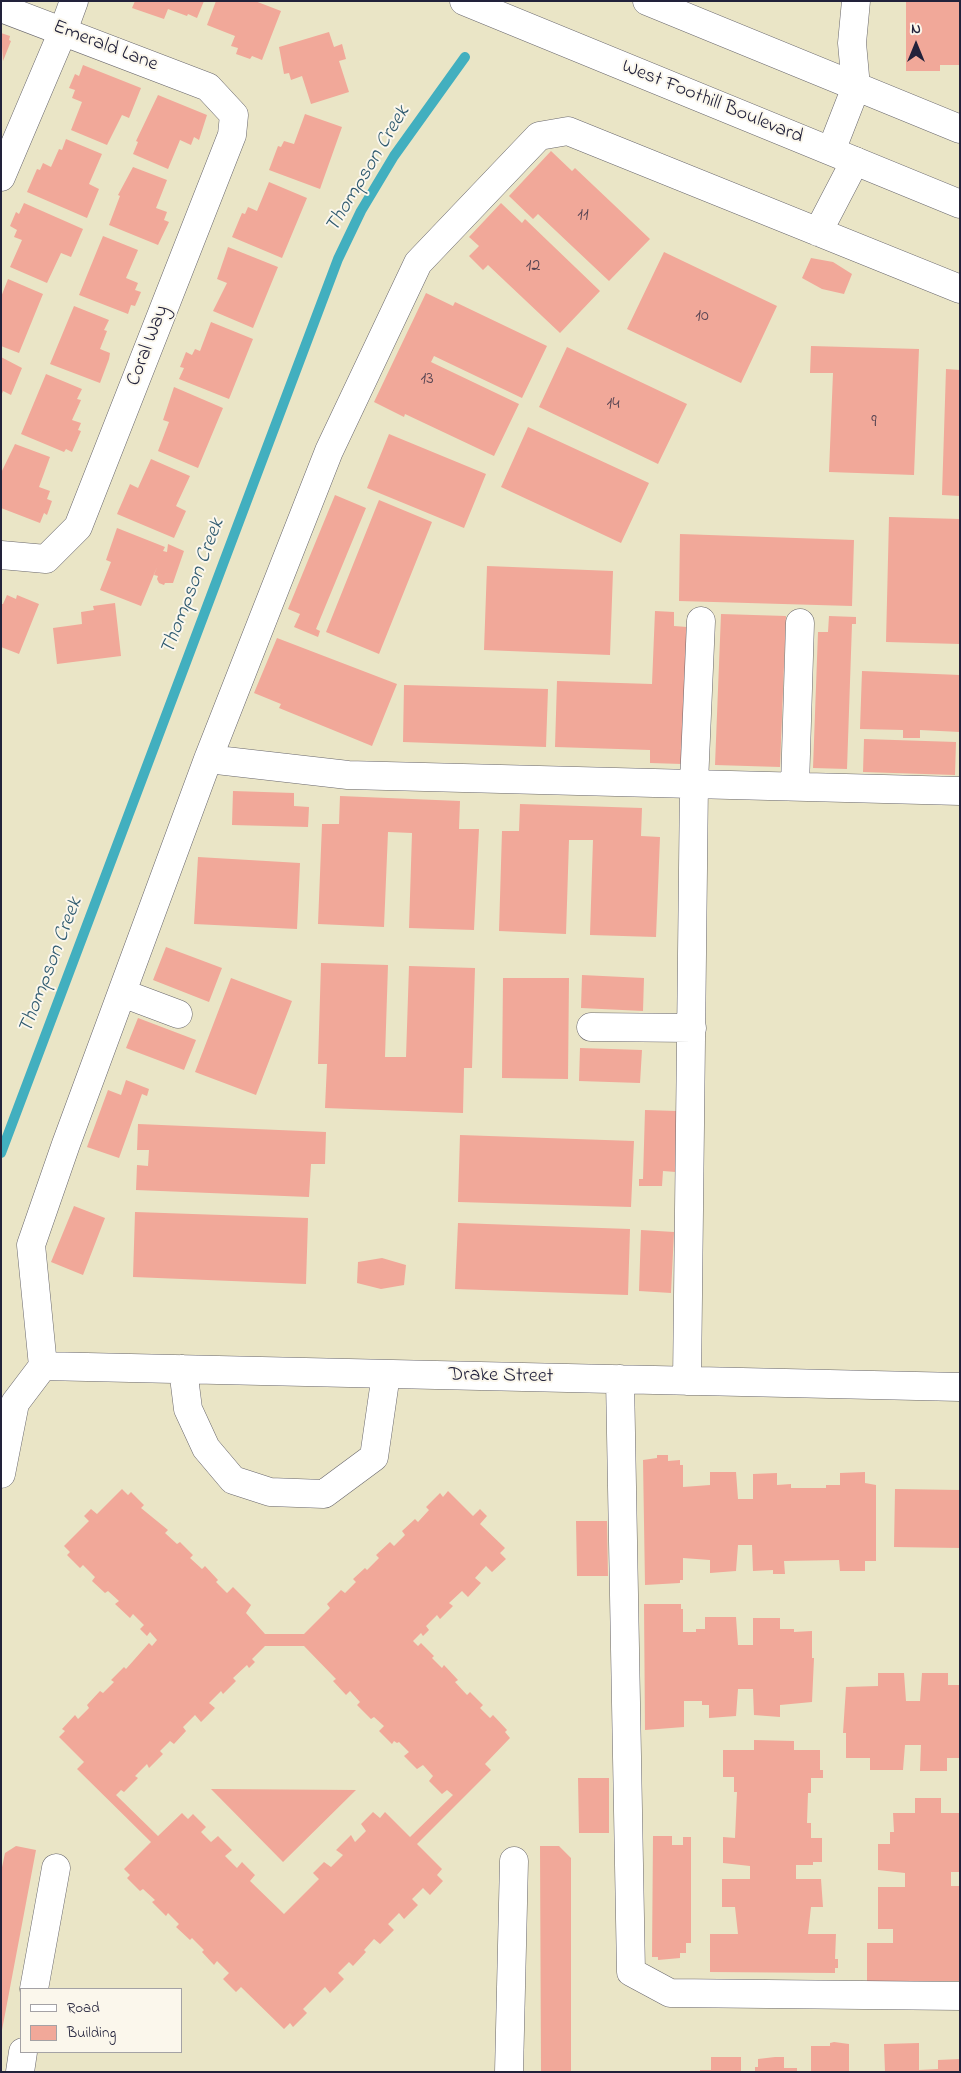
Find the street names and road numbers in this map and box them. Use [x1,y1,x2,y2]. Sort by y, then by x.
street label: Emerald Lane [49,16,161,78]
street label: West Foothill Boulevard [618,56,806,150]
street label: Coral Way [123,302,175,390]
street label: Drake Street [448,1364,554,1390]

